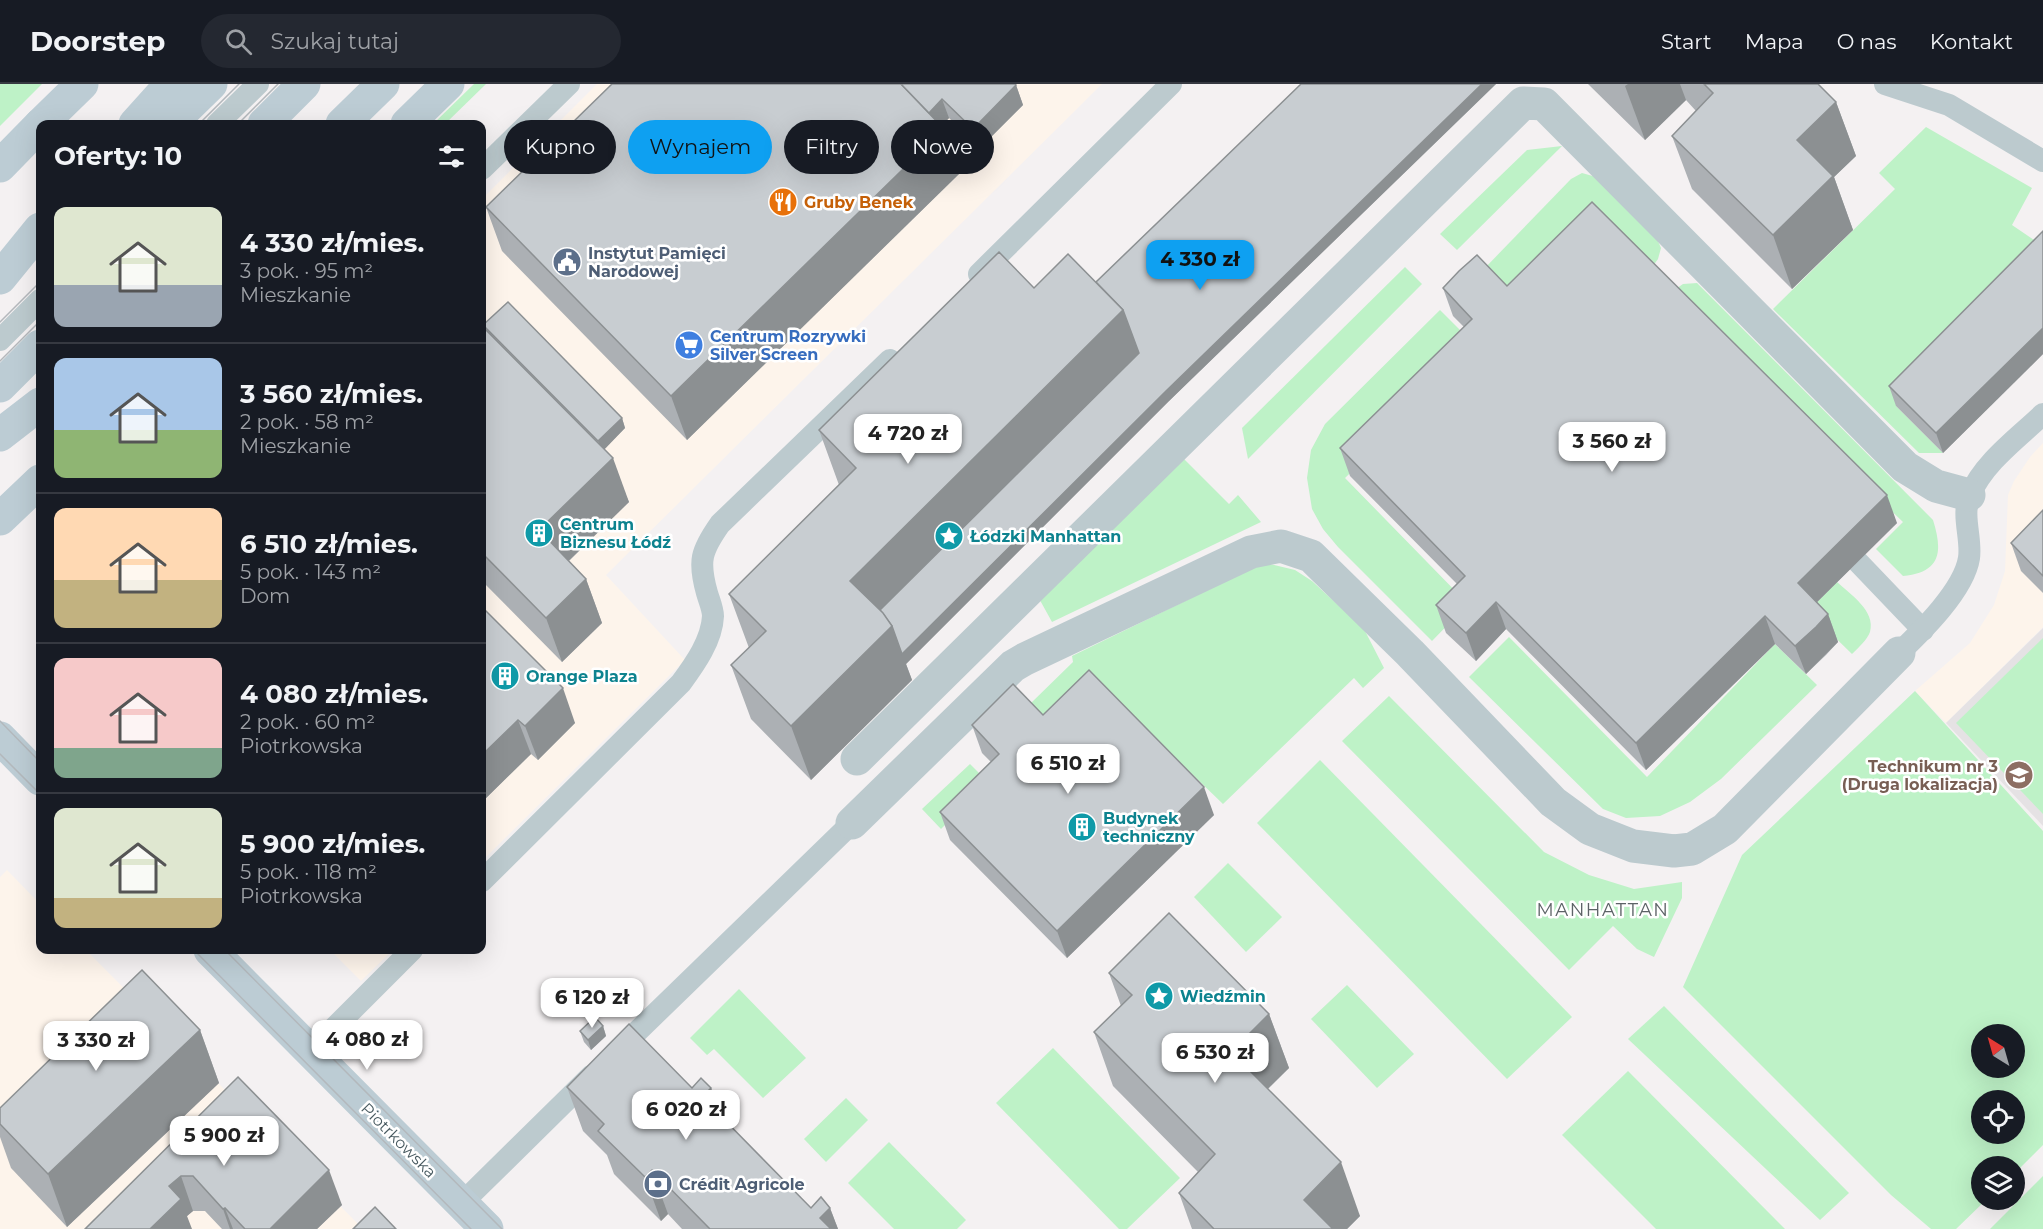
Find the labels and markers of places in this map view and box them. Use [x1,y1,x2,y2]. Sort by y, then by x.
restaurant icon: Gruby Benek [767,186,799,218]
place label: Gruby Benek [804,193,914,212]
pin: 4 330 zł [1138,240,1262,291]
place label: Instytut Pamięci Narodowej [588,244,726,281]
public building icon: Instytut Pamięci Narodowej [551,246,583,278]
place label: Centrum Rozrywki Silver Screen [710,327,866,364]
supermarket icon: Centrum Rozrywki Silver Screen [673,329,705,361]
pin: 4 720 zł [846,414,970,465]
pin: 3 560 zł [1550,422,1674,473]
place label: Centrum Biznesu Łódź [560,515,671,552]
building icon: Centrum Biznesu Łódź [523,517,555,549]
place icon: Łódzki Manhattan [933,520,965,552]
place label: Łódzki Manhattan [969,527,1121,546]
building icon: Orange Plaza [489,660,521,692]
place label: Orange Plaza [526,667,638,686]
pin: 6 510 zł [1006,744,1130,795]
place label: Technikum nr 3 (Druga lokalizacja) [1842,757,1998,794]
school or university icon: Technikum nr 3 (Druga lokalizacja) [2003,759,2035,791]
place label: Budynek techniczny [1103,809,1195,846]
building icon: Budynek techniczny [1066,811,1098,843]
pin: 6 120 zł [530,978,654,1029]
place icon: Wiedźmin [1143,980,1175,1012]
place label: Wiedźmin [1180,987,1266,1006]
pin: 4 080 zł [305,1020,429,1071]
pin: 3 330 zł [34,1021,158,1072]
pin: 6 530 zł [1153,1033,1277,1084]
pin: 6 020 zł [624,1090,748,1141]
pin: 5 900 zł [162,1116,286,1167]
bank icon: Crédit Agricole [642,1168,674,1200]
place label: Crédit Agricole [679,1175,805,1194]

